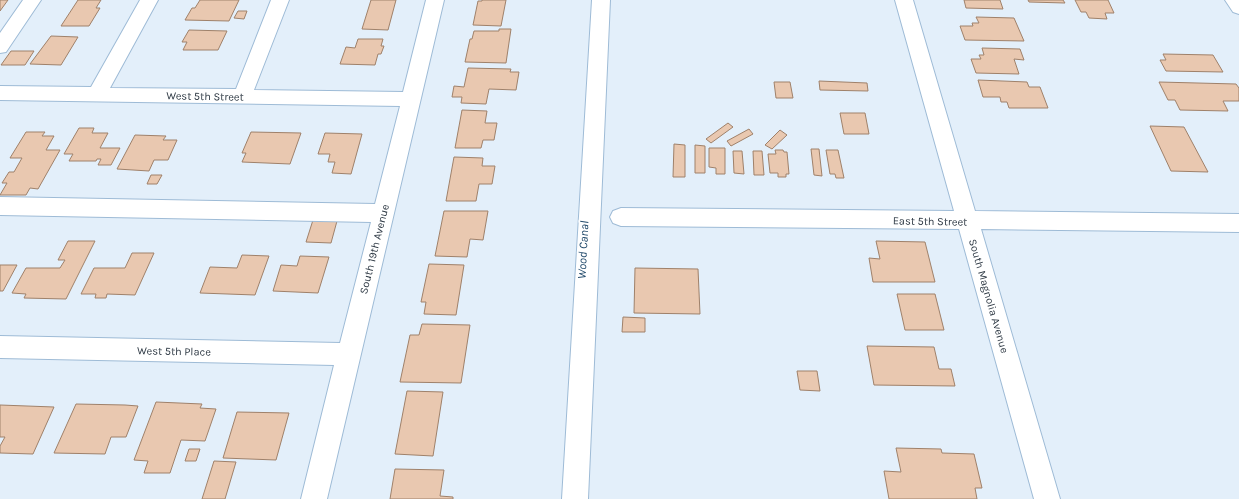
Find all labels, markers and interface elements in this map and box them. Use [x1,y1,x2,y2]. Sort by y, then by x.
street label: West 5th Street [166,89,244,104]
street label: South 19th Avenue [357,202,392,295]
street label: East 5th Street [893,214,967,229]
water label: Wood Canal [574,221,592,279]
street label: South Magnolia Avenue [966,238,1011,355]
street label: West 5th Place [137,344,211,359]

